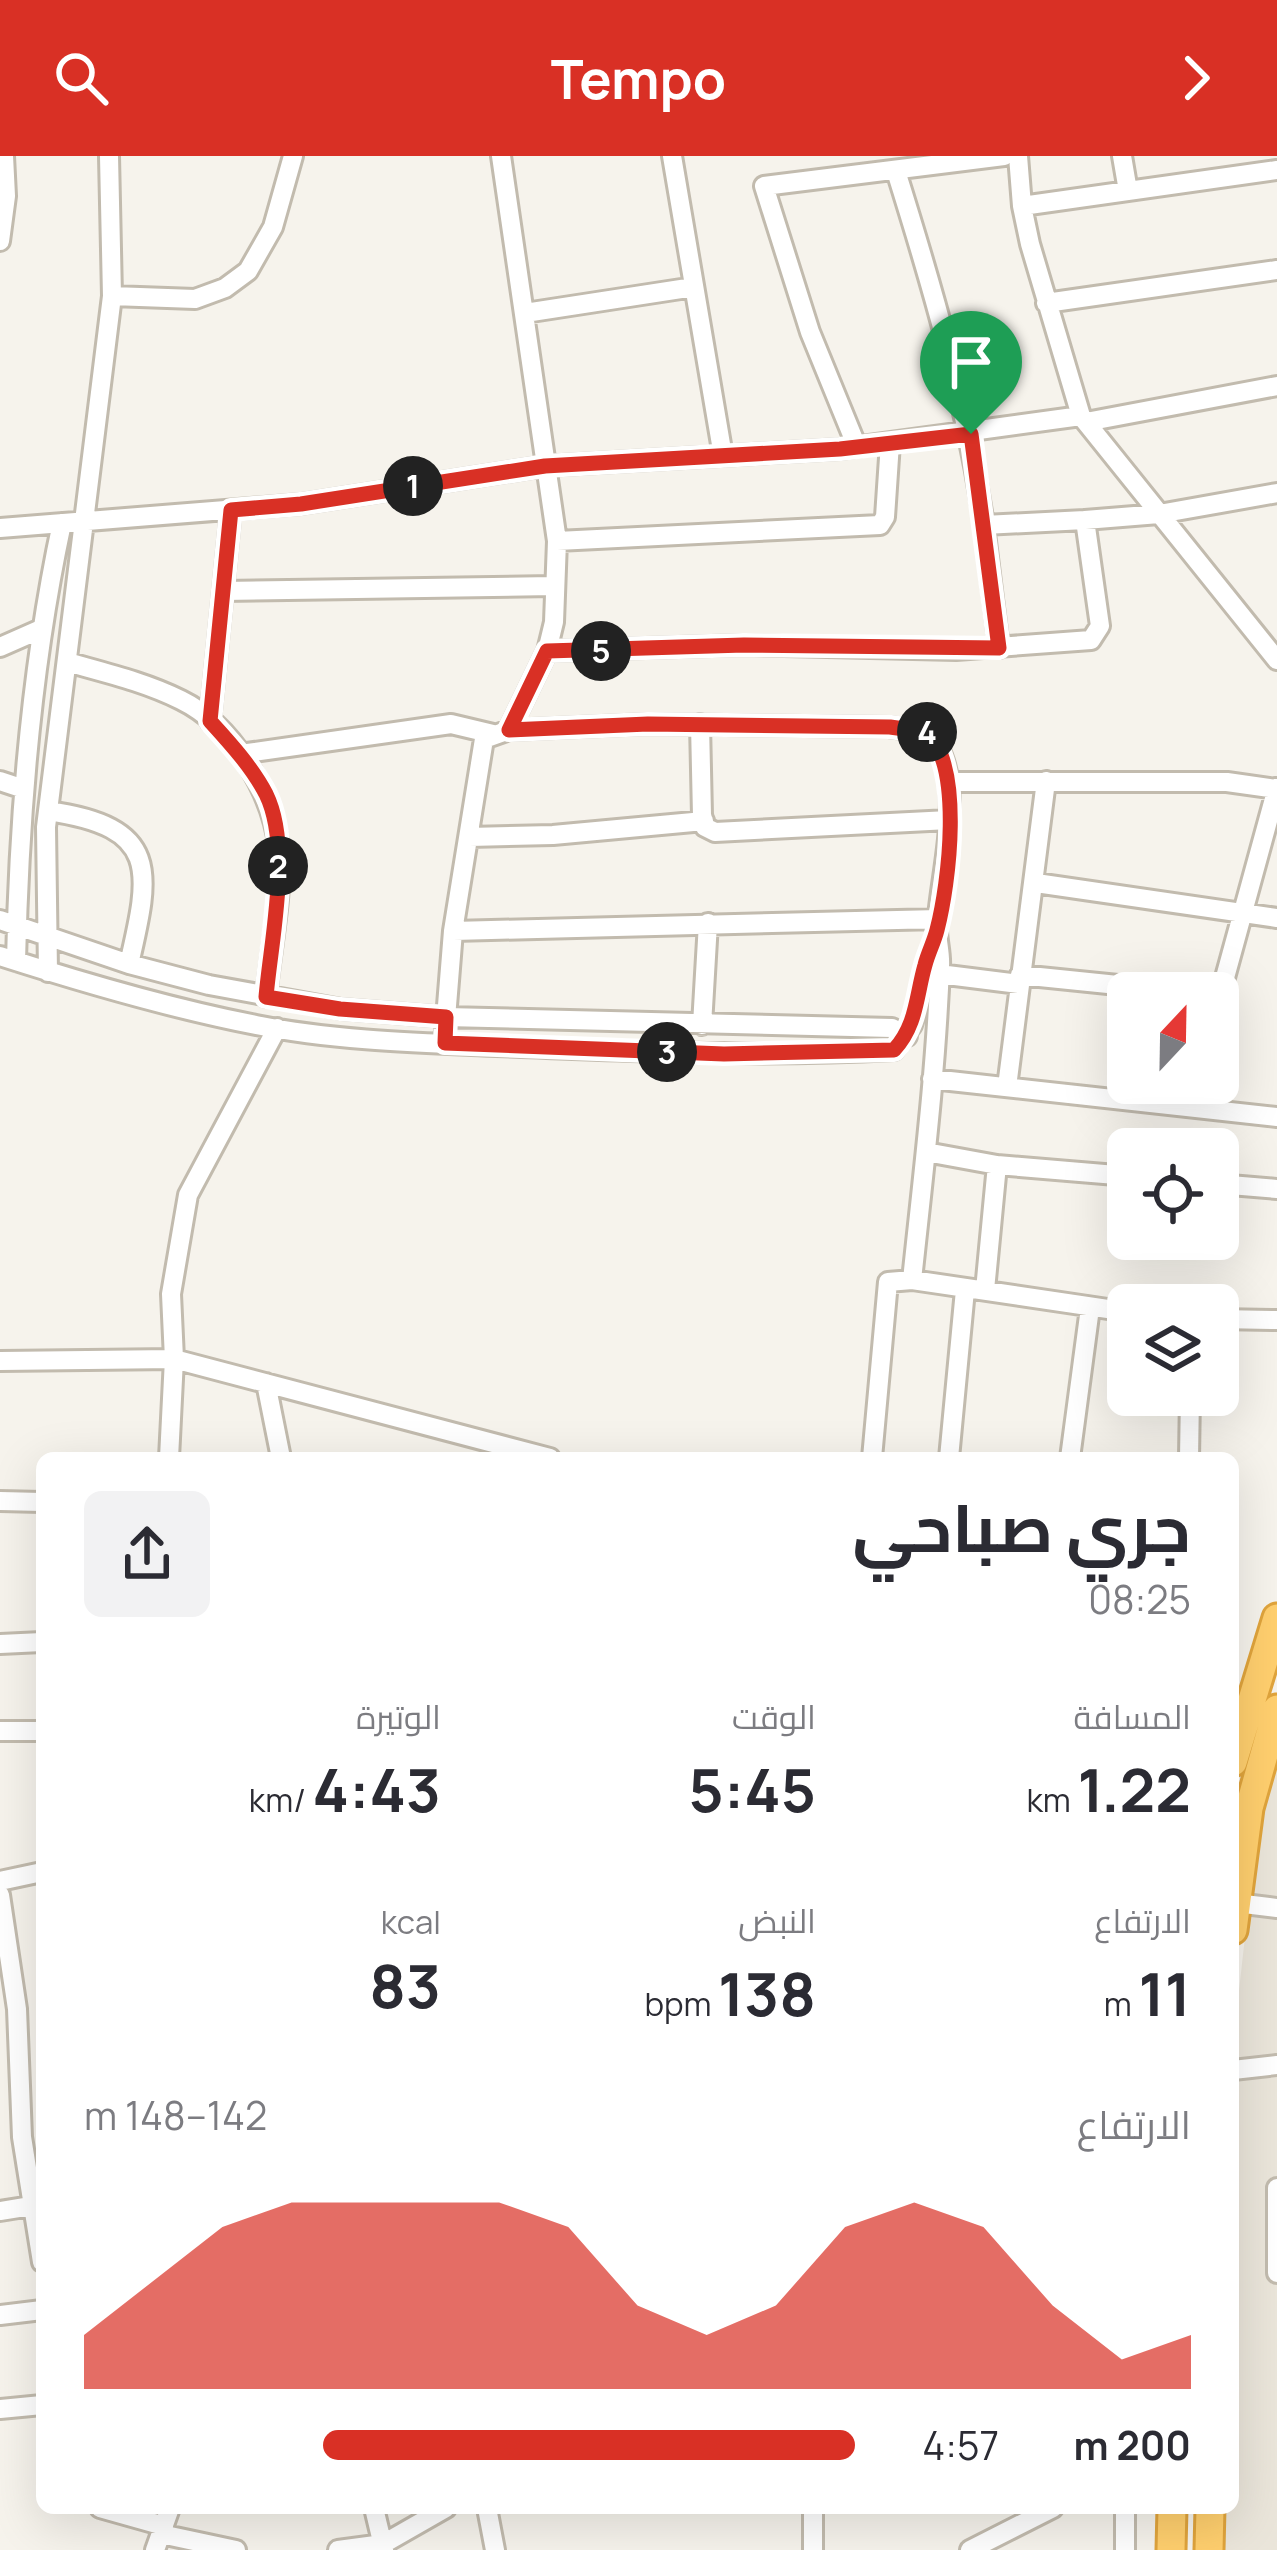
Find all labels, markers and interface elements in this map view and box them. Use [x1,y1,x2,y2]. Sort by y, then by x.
text: Tempo [551,41,726,115]
icon: search [48,45,114,111]
icon: forward [1163,45,1229,111]
pin [920,311,1022,434]
icon: arrive [938,329,1004,395]
pin: 1 [383,456,443,516]
text: 1 [406,463,420,508]
pin: 5 [571,621,631,681]
text: 5 [591,628,611,673]
pin: 4 [897,702,957,762]
text: 4 [917,709,937,754]
pin: 2 [248,836,308,896]
text: 2 [268,843,288,888]
north arrow [1107,972,1239,1104]
map controls [1107,972,1239,1416]
pin: 3 [637,1022,697,1082]
text: 3 [657,1029,677,1074]
button: locate [1107,1128,1239,1260]
button: layers [1107,1284,1239,1416]
text: جري صباحي [853,1482,1191,1572]
button: share [84,1491,210,1617]
text: 08:25 [1088,1572,1191,1626]
text: الوتيرة [356,1694,441,1739]
text: الوقت [732,1694,816,1739]
text: المسافة [1074,1694,1191,1739]
text: 4:43 [313,1748,441,1830]
text: 5:45 [689,1748,816,1830]
text: 1.22 [1077,1748,1191,1830]
text: /km [249,1777,313,1822]
text: km [1026,1777,1077,1822]
text: النبض [738,1898,816,1943]
text: الارتفاع [1094,1898,1191,1943]
text: kcal [381,1899,441,1944]
text: 83 [369,1944,441,2026]
text: 138 [718,1952,816,2034]
text: 11 [1138,1952,1191,2034]
text: bpm [644,1981,718,2026]
text: m [1104,1981,1138,2026]
text: 142–148 m [84,2088,267,2142]
text: الارتفاع [1077,2097,1191,2151]
text: 4:57 [922,2418,999,2472]
text: 200 m [1074,2418,1191,2472]

